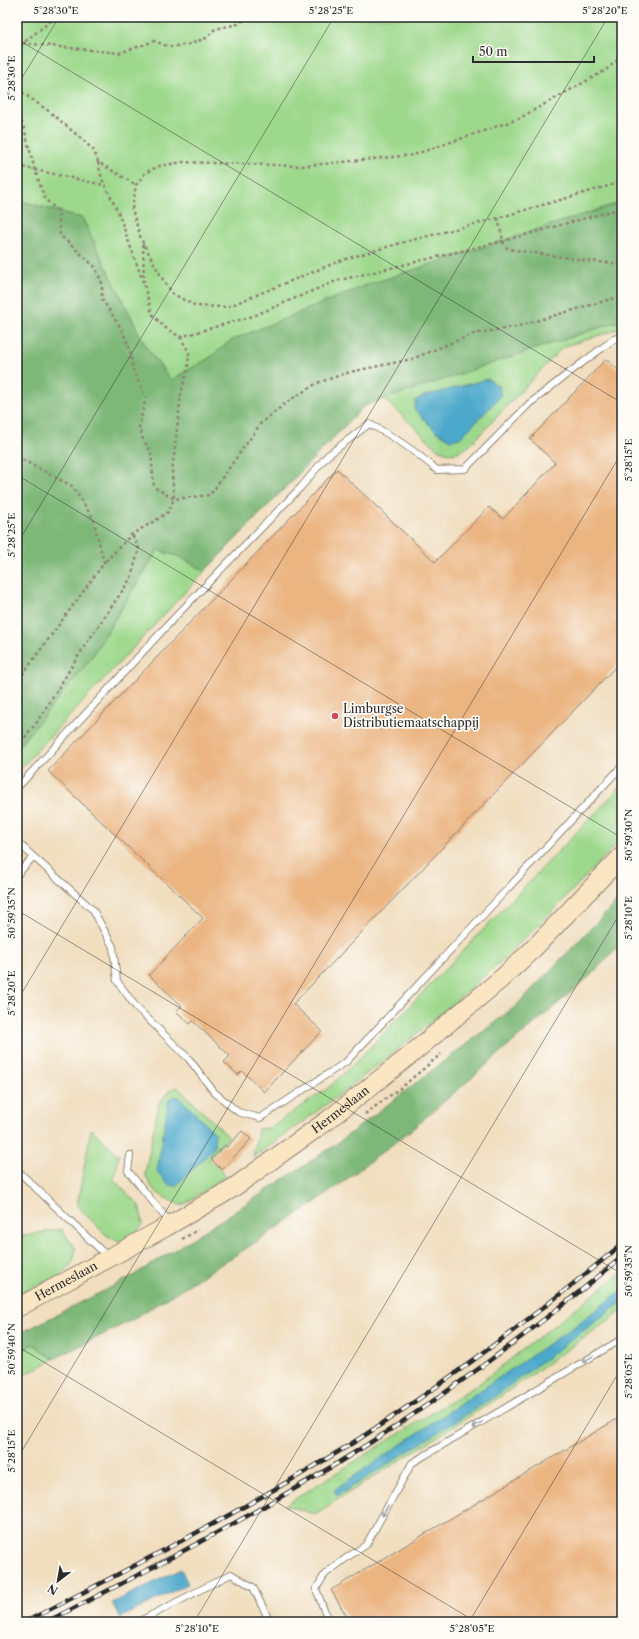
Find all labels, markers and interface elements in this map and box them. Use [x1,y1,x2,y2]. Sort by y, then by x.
text: 5°28'30"E [33,4,79,17]
text: 5°28'25"E [309,4,353,17]
text: 5°28'20"E [582,4,628,17]
scale bar [473,38,594,64]
text: 50 m [479,44,508,59]
text: 5°28'30"E [5,55,18,101]
text: 5°28'15"E [622,438,635,481]
text: 5°28'25"E [5,513,18,557]
place label: Limburgse Distributiemaatschappij [343,701,479,730]
marker: Limburgse Distributiemaatschappij [330,711,340,721]
text: 50°59'30"N [622,809,635,861]
text: 50°59'35"N [5,887,18,939]
text: 5°28'10"E [622,896,635,940]
text: 5°28'20"E [5,970,18,1016]
street label: Hermeslaan [308,1082,372,1136]
text: 50°59'35"N [622,1245,635,1297]
street label: Hermeslaan [32,1258,100,1304]
text: 50°59'40"N [5,1323,18,1375]
text: 5°28'05"E [622,1353,635,1398]
one-way arrow [583,1355,595,1363]
one-way arrow [471,1422,483,1430]
text: 5°28'15"E [5,1429,18,1472]
one-way arrow [381,1505,389,1517]
north arrow [38,1561,78,1601]
text: N [45,1581,61,1598]
text: 5°28'10"E [175,1622,219,1635]
text: 5°28'05"E [450,1622,495,1635]

